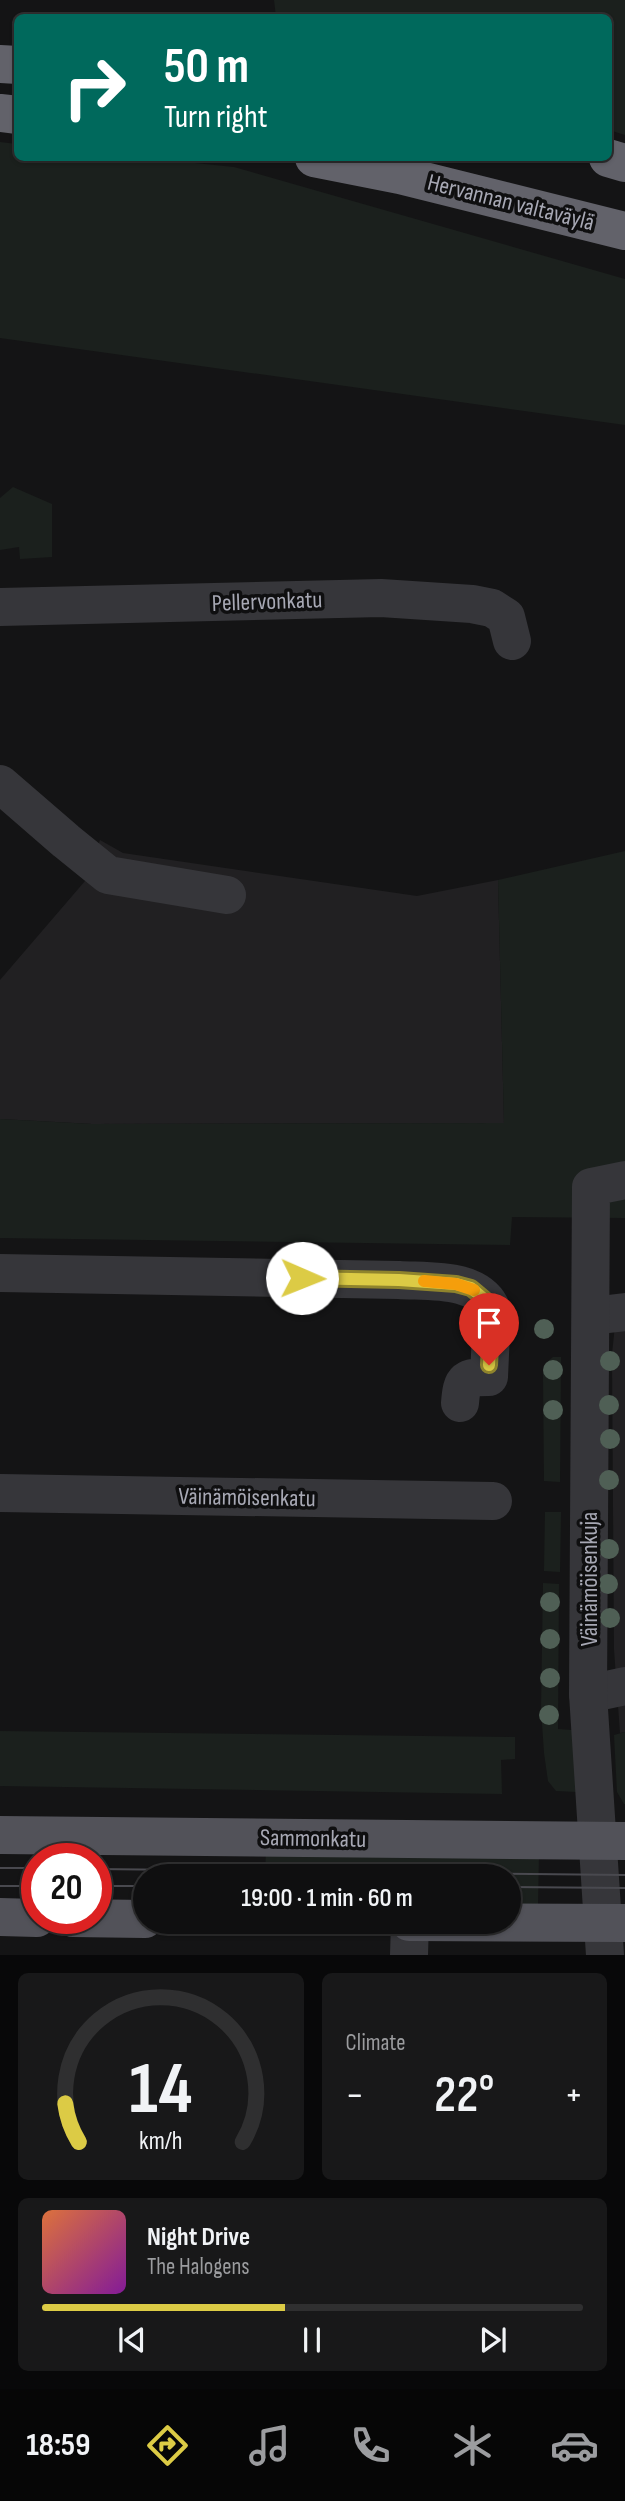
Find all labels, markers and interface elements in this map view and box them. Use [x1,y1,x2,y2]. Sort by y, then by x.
text: 50 m [164,38,249,97]
icon: right [49,42,140,133]
text: Turn right [164,98,268,137]
street label: Hervannan valtaväylä [424,168,597,237]
street label: Pellervonkatu [211,585,323,618]
position arrow [265,1241,339,1315]
pin [459,1293,519,1365]
icon: arrive [470,1304,508,1342]
street label: Väinämöisenkatu [178,1482,316,1513]
street label: Väinämöisenkuja [575,1512,604,1646]
street label: Sammonkatu [260,1823,366,1854]
speed limit sign: 20 [21,1843,112,1934]
text: 19:00 · 1 min · 60 m [241,1883,413,1914]
text: Climate [346,2029,405,2057]
text: 14 [129,2047,192,2135]
text: 22° [434,2064,495,2127]
text: − [346,2073,364,2118]
text: + [564,2073,583,2118]
text: km/h [139,2126,182,2157]
text: Night Drive [147,2222,250,2253]
text: The Halogens [147,2253,250,2281]
icon: previous [113,2321,151,2359]
icon: pause [293,2321,331,2359]
icon: next [474,2321,512,2359]
icon: directions [143,2421,192,2470]
icon: music [245,2421,294,2470]
icon: phone [346,2421,395,2470]
icon: climate [448,2421,497,2470]
icon: car [550,2421,599,2470]
text: 18:59 [26,2426,90,2465]

